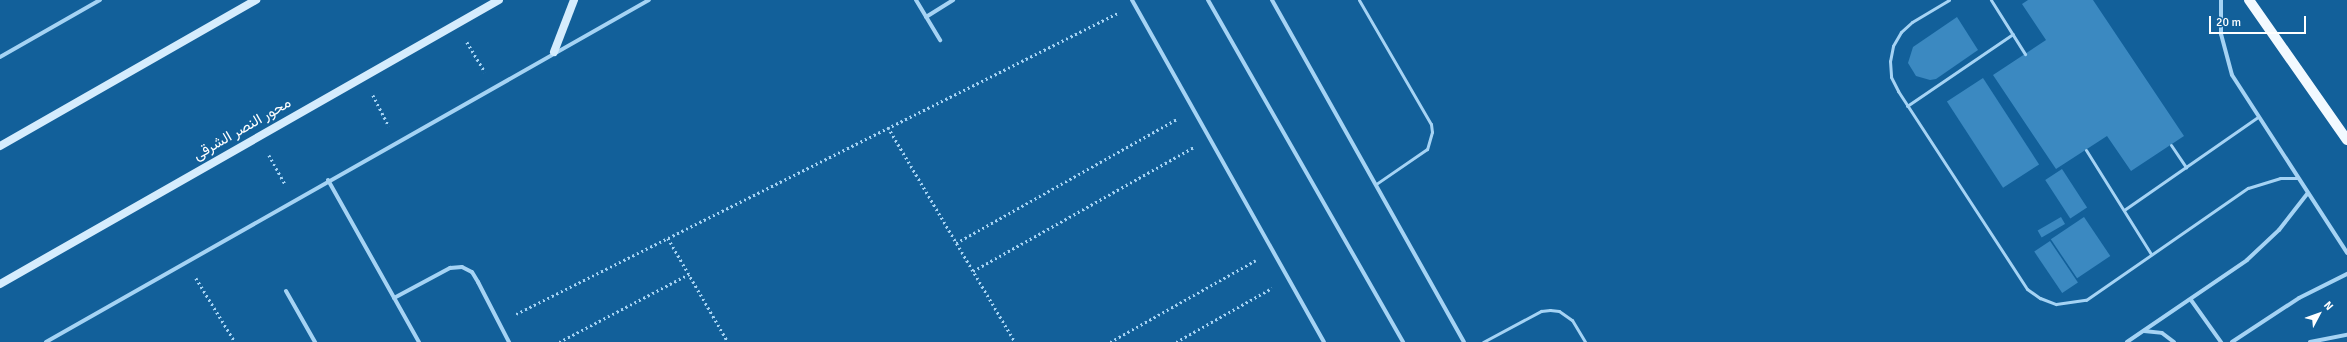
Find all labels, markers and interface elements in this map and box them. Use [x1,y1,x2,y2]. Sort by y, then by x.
scale bar [2211,8,2308,34]
text: 20 m [2216,15,2241,30]
street label: محور النصر الشرقى [190,94,294,164]
north arrow [2299,294,2339,334]
text: N [2321,299,2336,313]

